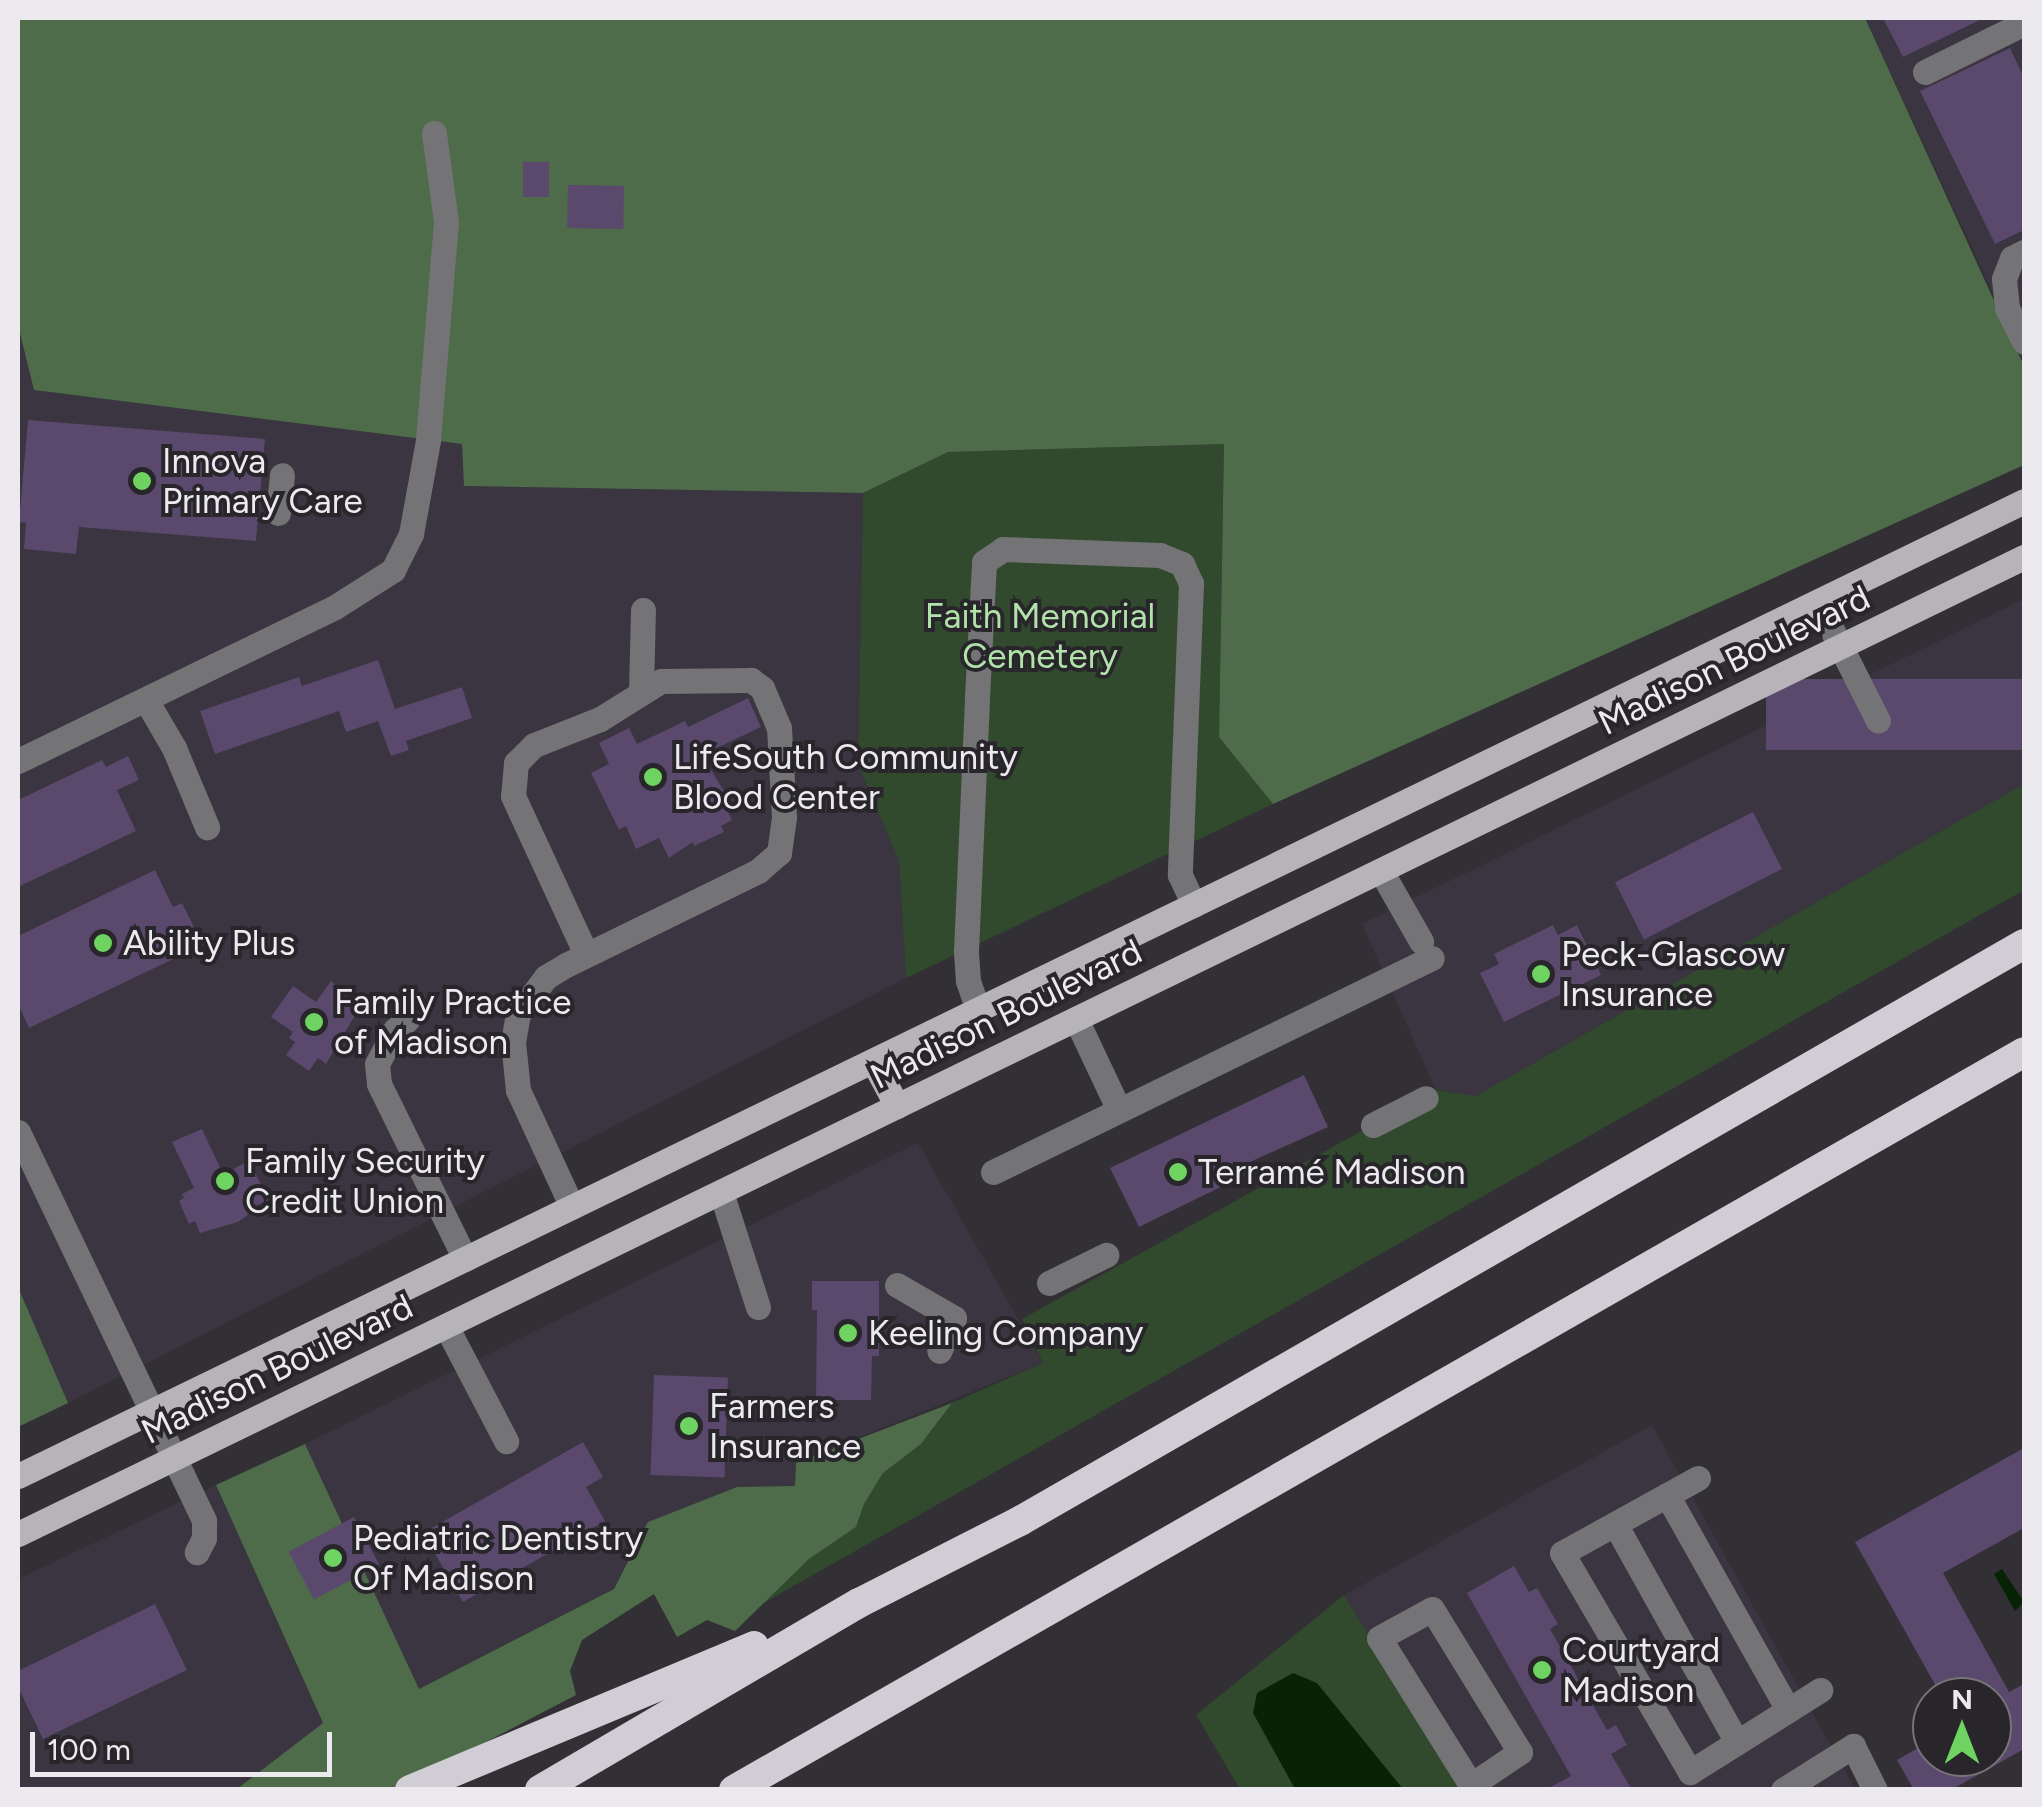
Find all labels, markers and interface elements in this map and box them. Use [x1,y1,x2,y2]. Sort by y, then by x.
place label: Innova Primary Care [162,440,363,522]
marker: Innova Primary Care [131,470,153,492]
street label: Madison Boulevard [1592,576,1876,744]
park label: Faith Memorial Cemetery [925,595,1155,677]
place label: LifeSouth Community Blood Center [673,736,1018,818]
marker: LifeSouth Community Blood Center [642,766,664,788]
place label: Ability Plus [123,922,295,964]
street label: Madison Boulevard [864,930,1148,1098]
marker: Ability Plus [92,932,114,954]
place label: Peck-Glascow Insurance [1561,933,1785,1015]
marker: Peck-Glascow Insurance [1530,963,1552,985]
place label: Family Practice of Madison [334,981,571,1063]
marker: Family Practice of Madison [303,1011,325,1033]
place label: Family Security Credit Union [245,1140,485,1222]
place label: Terramé Madison [1198,1151,1466,1193]
marker: Terramé Madison [1167,1161,1189,1183]
marker: Family Security Credit Union [214,1170,236,1192]
street label: Madison Boulevard [135,1285,419,1453]
place label: Keeling Company [868,1312,1143,1354]
marker: Keeling Company [837,1322,859,1344]
place label: Farmers Insurance [709,1385,861,1467]
marker: Farmers Insurance [678,1415,700,1437]
place label: Pediatric Dentistry Of Madison [353,1517,643,1599]
marker: Pediatric Dentistry Of Madison [322,1547,344,1569]
place label: Courtyard Madison [1562,1629,1720,1711]
marker: Courtyard Madison [1531,1659,1553,1681]
north arrow [1912,1677,2012,1777]
text: N [1951,1682,1973,1716]
scale bar [35,1712,338,1774]
text: 100 m [47,1731,131,1768]

